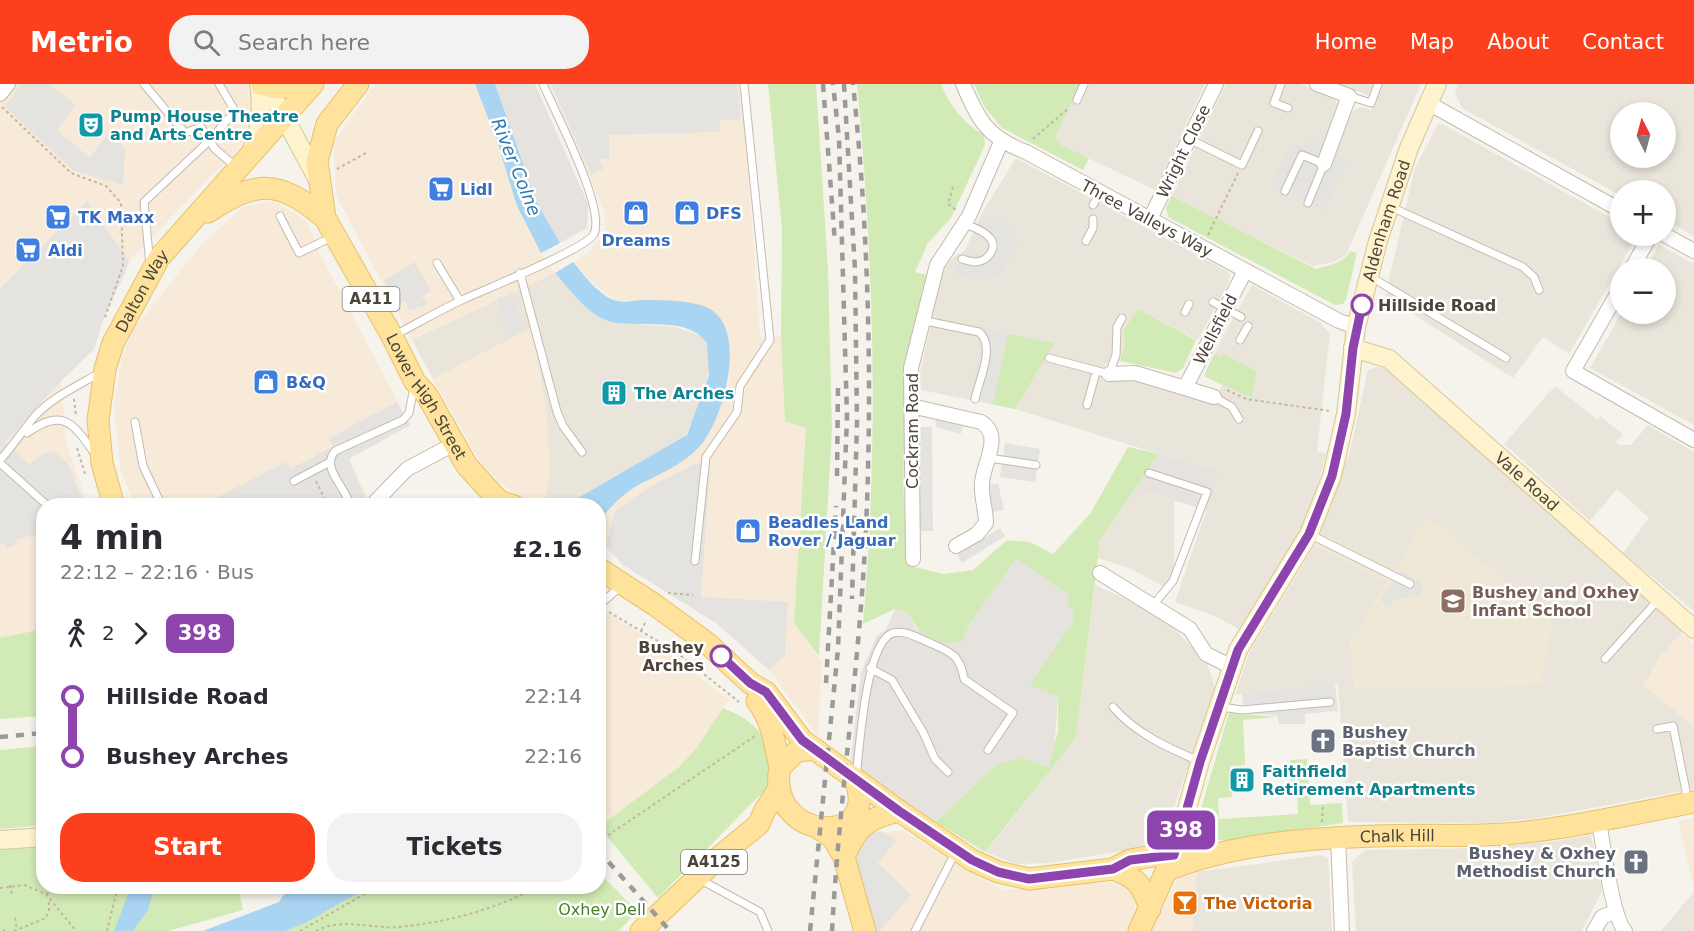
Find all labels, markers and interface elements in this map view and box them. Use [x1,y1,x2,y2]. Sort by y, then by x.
search box [169,15,589,69]
text: Metrio [30,26,133,59]
icon: search [190,26,223,59]
text: Search here [238,30,370,55]
text: Home [1315,30,1377,54]
text: Map [1410,30,1454,54]
text: About [1487,30,1549,54]
text: Contact [1582,30,1664,54]
street label: Wright Close [1153,101,1214,201]
north arrow [1610,102,1676,168]
map controls [1610,102,1676,324]
place label: Pump House Theatre and Arts Centre [110,107,299,144]
theatre icon: Pump House Theatre and Arts Centre [76,110,106,140]
water label: River Colne [487,115,546,219]
street label: Aldenham Road [1359,157,1414,284]
supermarket icon: Lidl [426,174,456,204]
street label: Three Valleys Way [1077,175,1216,261]
place label: Lidl [460,180,493,199]
button: + [1610,180,1676,246]
shop icon: Dreams [621,198,651,228]
shop icon: DFS [672,198,702,228]
supermarket icon: TK Maxx [43,202,73,232]
place label: DFS [706,204,742,223]
place label: TK Maxx [78,208,155,227]
place label: Dreams [601,231,671,250]
supermarket icon: Aldi [13,235,43,265]
place label: Aldi [48,241,83,260]
street label: Dalton Way [112,245,172,336]
button: − [1610,258,1676,324]
road number: A411 [342,287,400,311]
street label: Wellsfield [1190,291,1241,368]
marker: Hillside Road [1351,294,1373,316]
place label: Hillside Road [1378,296,1496,315]
street label: Lower High Street [382,330,470,463]
shop icon: B&Q [251,367,281,397]
place label: B&Q [286,373,326,392]
street label: Cockram Road [903,373,922,489]
building icon: The Arches [599,378,629,408]
place label: The Arches [634,384,734,403]
street label: Vale Road [1491,448,1563,515]
place label: Beadles Land Rover / Jaguar [768,513,896,550]
shop icon: Beadles Land Rover / Jaguar [733,516,763,546]
text: 4 min [60,518,164,557]
text: £2.16 [512,537,582,562]
text: 22:12 – 22:16 · Bus [60,560,254,584]
place label: Bushey and Oxhey Infant School [1472,583,1640,620]
school or university icon: Bushey and Oxhey Infant School [1438,586,1468,616]
icon: walk [60,617,93,650]
icon: forward [124,617,157,650]
text: 2 [102,621,115,645]
text: 398 [178,621,222,645]
place label: Bushey Arches [638,638,705,675]
marker: Bushey Arches [710,645,732,667]
text: Hillside Road [106,684,269,709]
text: 22:14 [524,684,582,708]
place label: Bushey Baptist Church [1342,723,1476,760]
church icon: Bushey Baptist Church [1308,726,1338,756]
text: Bushey Arches [106,744,289,769]
text: 22:16 [524,744,582,768]
place label: Faithfield Retirement Apartments [1262,762,1475,799]
building icon: Faithfield Retirement Apartments [1227,765,1257,795]
line badge: 398 [1146,810,1216,850]
button: Start [60,813,315,882]
button: Tickets [327,813,582,882]
text: 398 [1159,818,1203,842]
street label: Chalk Hill [1359,826,1435,847]
place label: Bushey & Oxhey Methodist Church [1456,844,1617,881]
church icon: Bushey & Oxhey Methodist Church [1621,847,1651,877]
road number: A4125 [681,850,747,874]
bar icon: The Victoria [1170,888,1200,918]
place label: The Victoria [1204,894,1313,913]
park label: Oxhey Dell [558,900,646,919]

